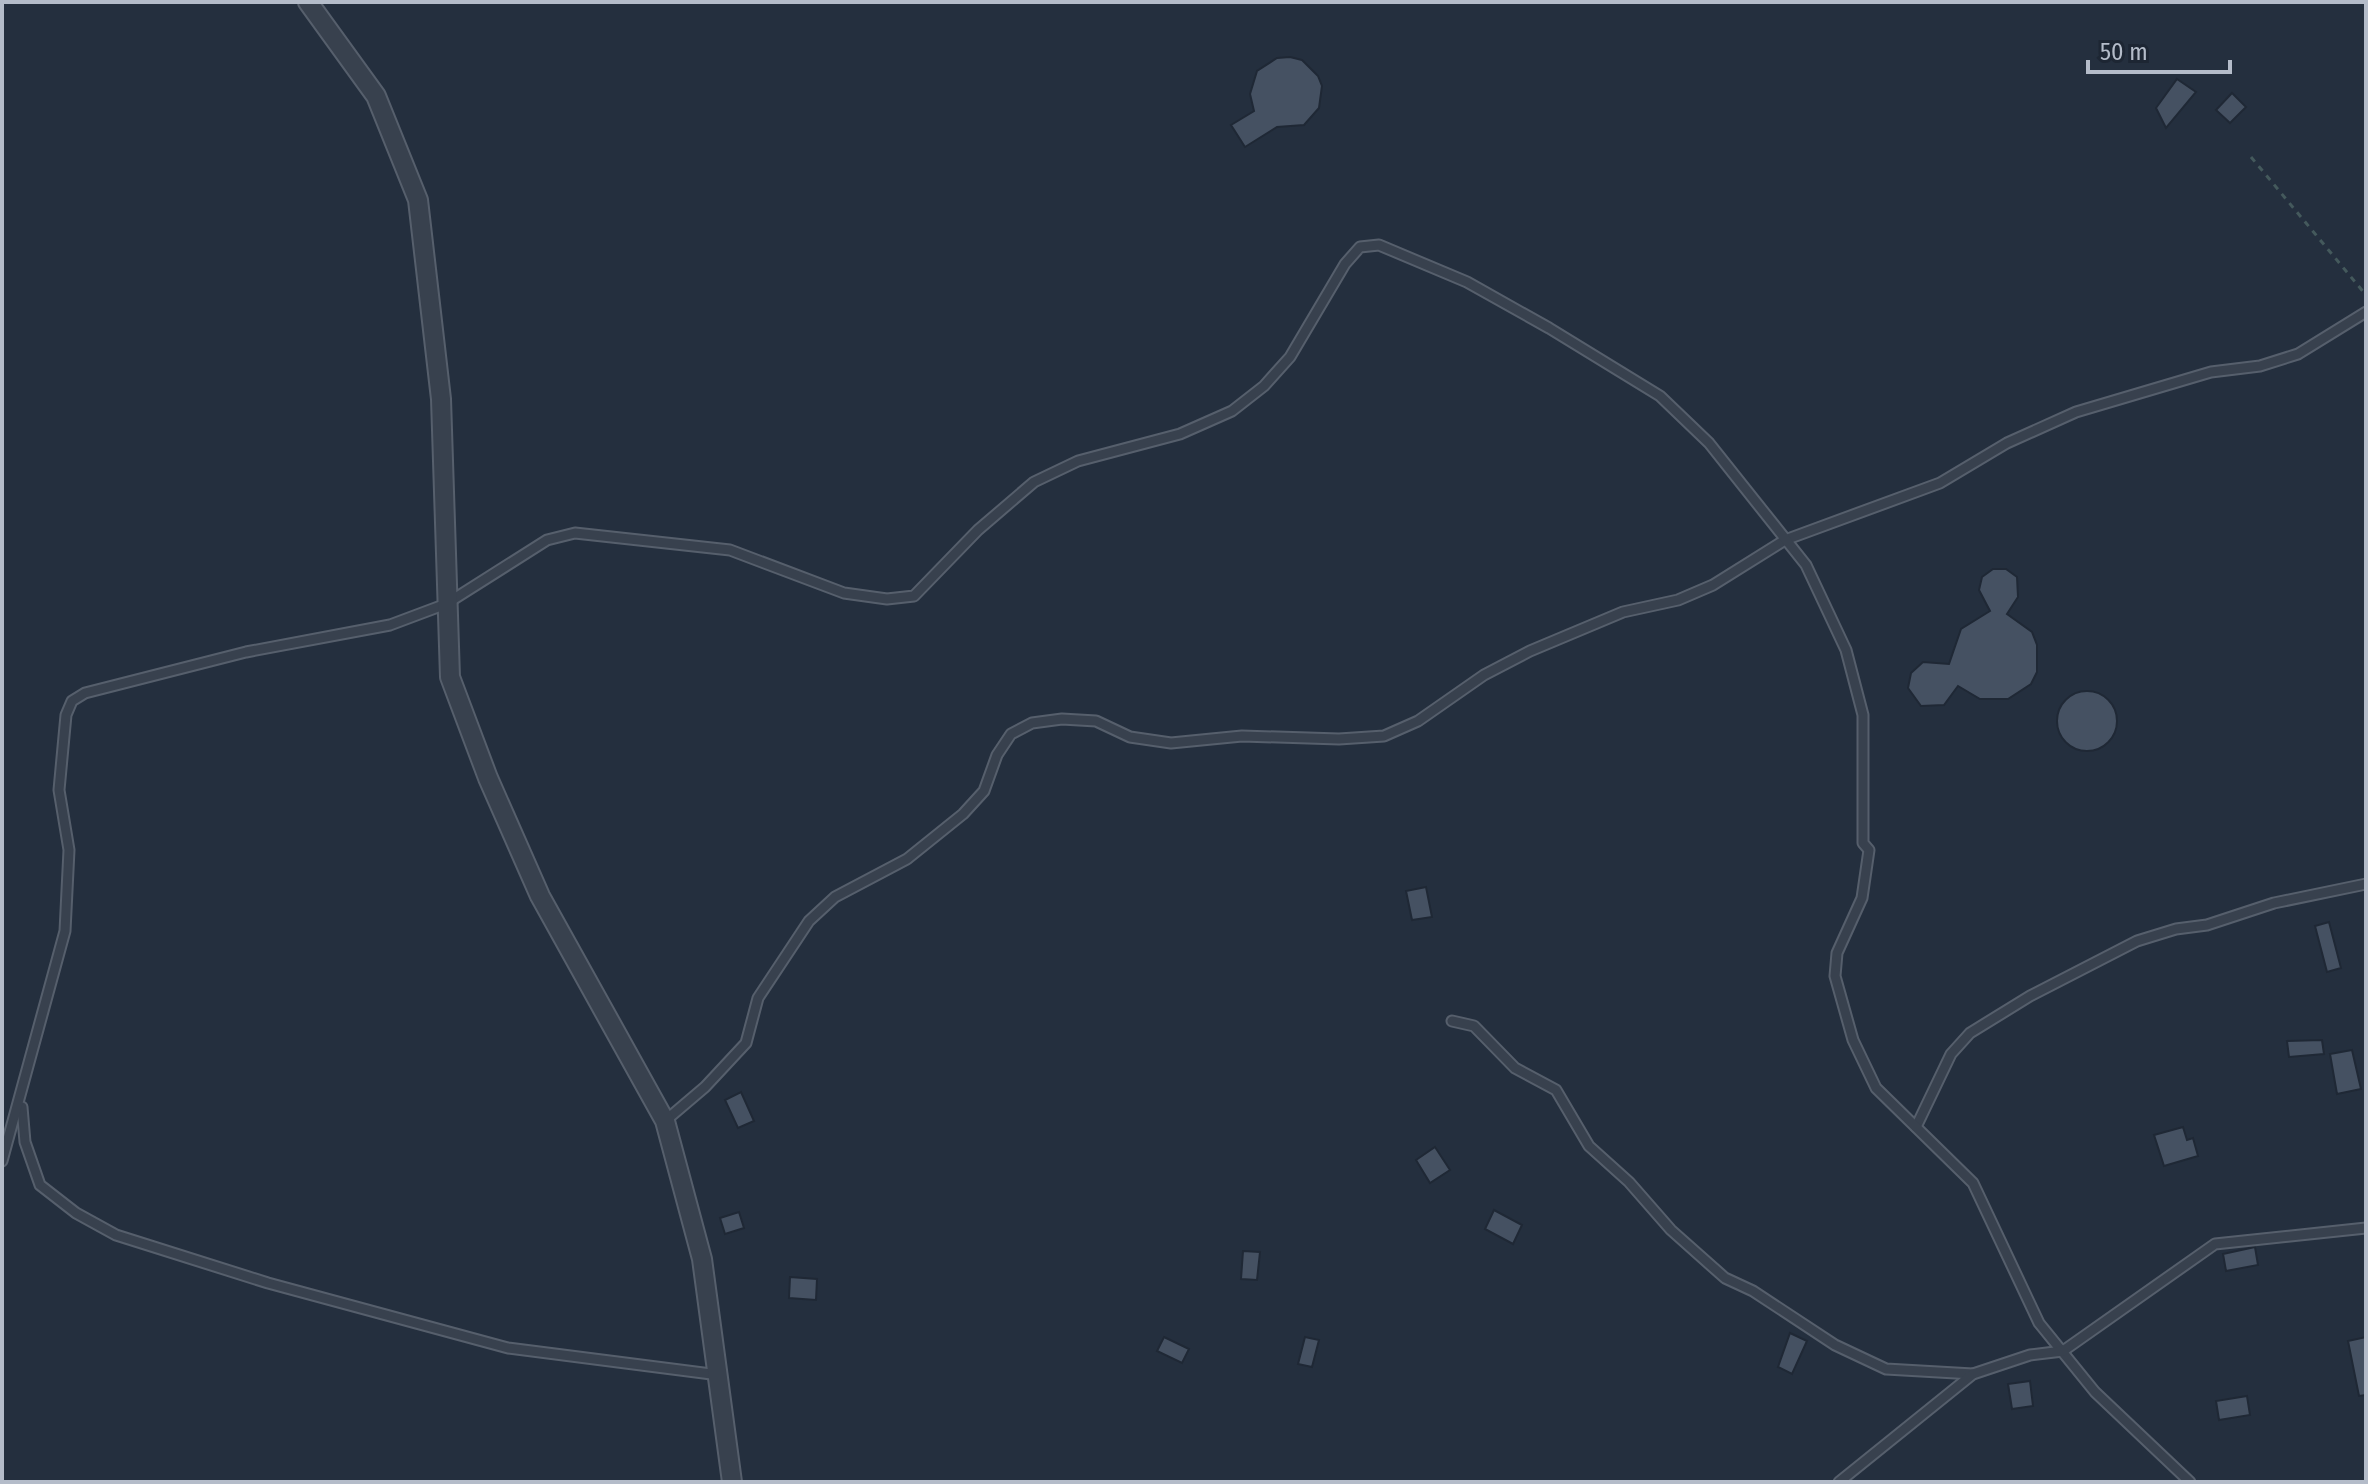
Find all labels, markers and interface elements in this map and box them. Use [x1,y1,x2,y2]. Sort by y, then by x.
scale bar [2088,24,2230,74]
text: 50 m [2100,38,2148,66]

